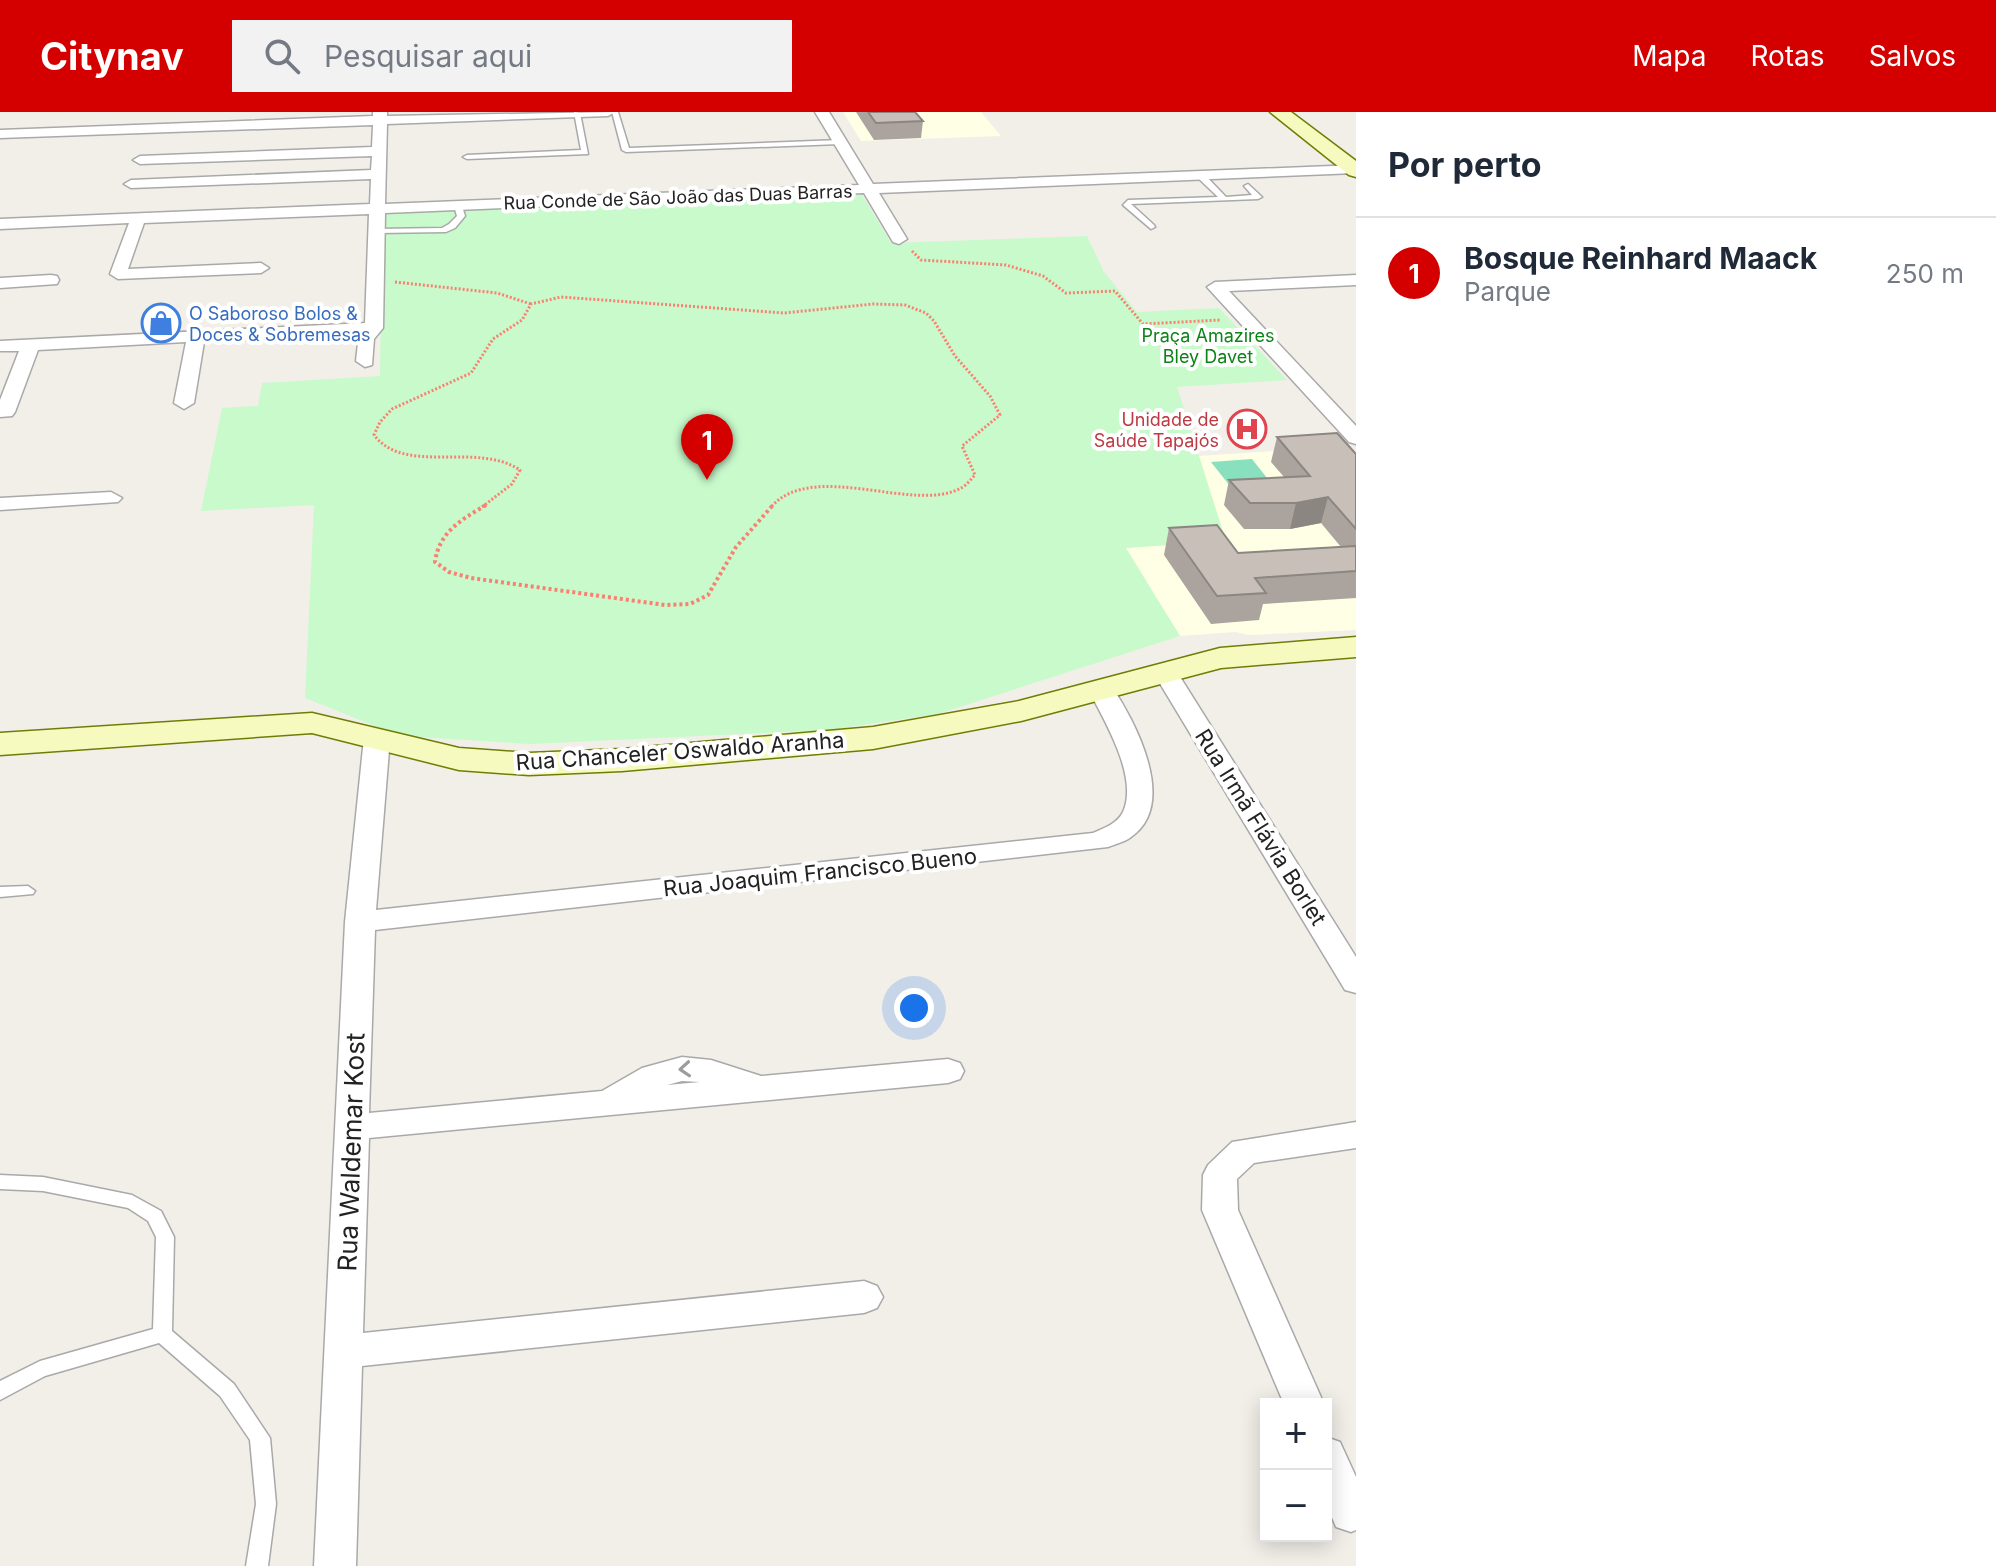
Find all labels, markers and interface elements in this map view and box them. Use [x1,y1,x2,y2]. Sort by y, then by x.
search box [232,20,792,92]
text: Citynav [40,33,184,79]
icon: search [260,34,304,78]
text: Pesquisar aqui [324,38,532,74]
text: Mapa [1632,39,1706,73]
text: Rotas [1750,39,1825,73]
text: Salvos [1869,39,1956,73]
text: Por perto [1388,144,1542,185]
street label: Rua Conde de São João das Duas Barras [503,180,853,214]
text: Bosque Reinhard Maack [1464,240,1817,276]
text: 1 [1408,258,1420,289]
text: 250 m [1886,258,1964,289]
text: Parque [1464,276,1551,307]
shop icon: O Saboroso Bolos & Doces & Sobremesas [140,302,182,344]
place label: O Saboroso Bolos & Doces & Sobremesas [189,303,371,345]
park label: Praça Amazires Bley Davet [1141,325,1275,367]
hospital icon: Unidade de Saúde Tapajós [1226,408,1268,450]
place label: Unidade de Saúde Tapajós [1094,409,1219,451]
pin: 1 [681,414,733,480]
street label: Rua Irmã Flávia Borlet [1190,724,1332,930]
street label: Rua Chanceler Oswaldo Aranha [515,727,845,775]
street label: Rua Joaquim Francisco Bueno [662,843,978,901]
your location [894,988,934,1028]
street label: Rua Waldemar Kost [331,1032,371,1272]
one-way arrow [678,1060,691,1077]
map controls [1260,1398,1332,1542]
button: + [1260,1398,1332,1470]
button: − [1260,1470,1332,1542]

